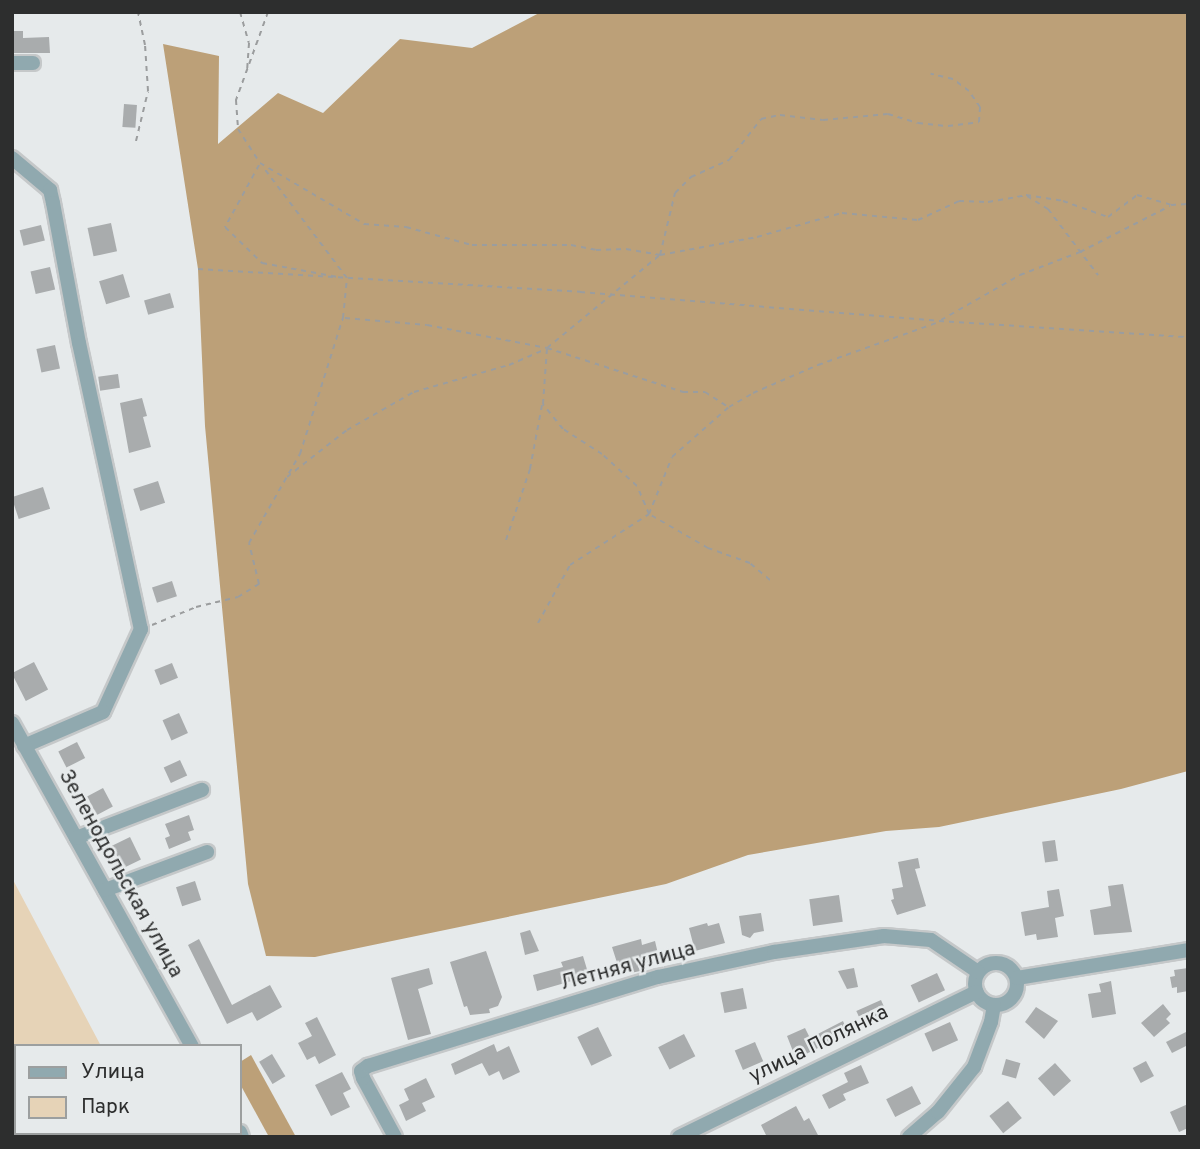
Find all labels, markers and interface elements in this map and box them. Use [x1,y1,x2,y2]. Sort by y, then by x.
street label: Зеленодольская улица [52,766,188,982]
street label: Летняя улица [558,937,698,997]
street label: улица Полянка [745,1000,893,1090]
legend [14,1044,242,1135]
text: Улица [81,1059,145,1086]
text: Парк [81,1094,130,1121]

